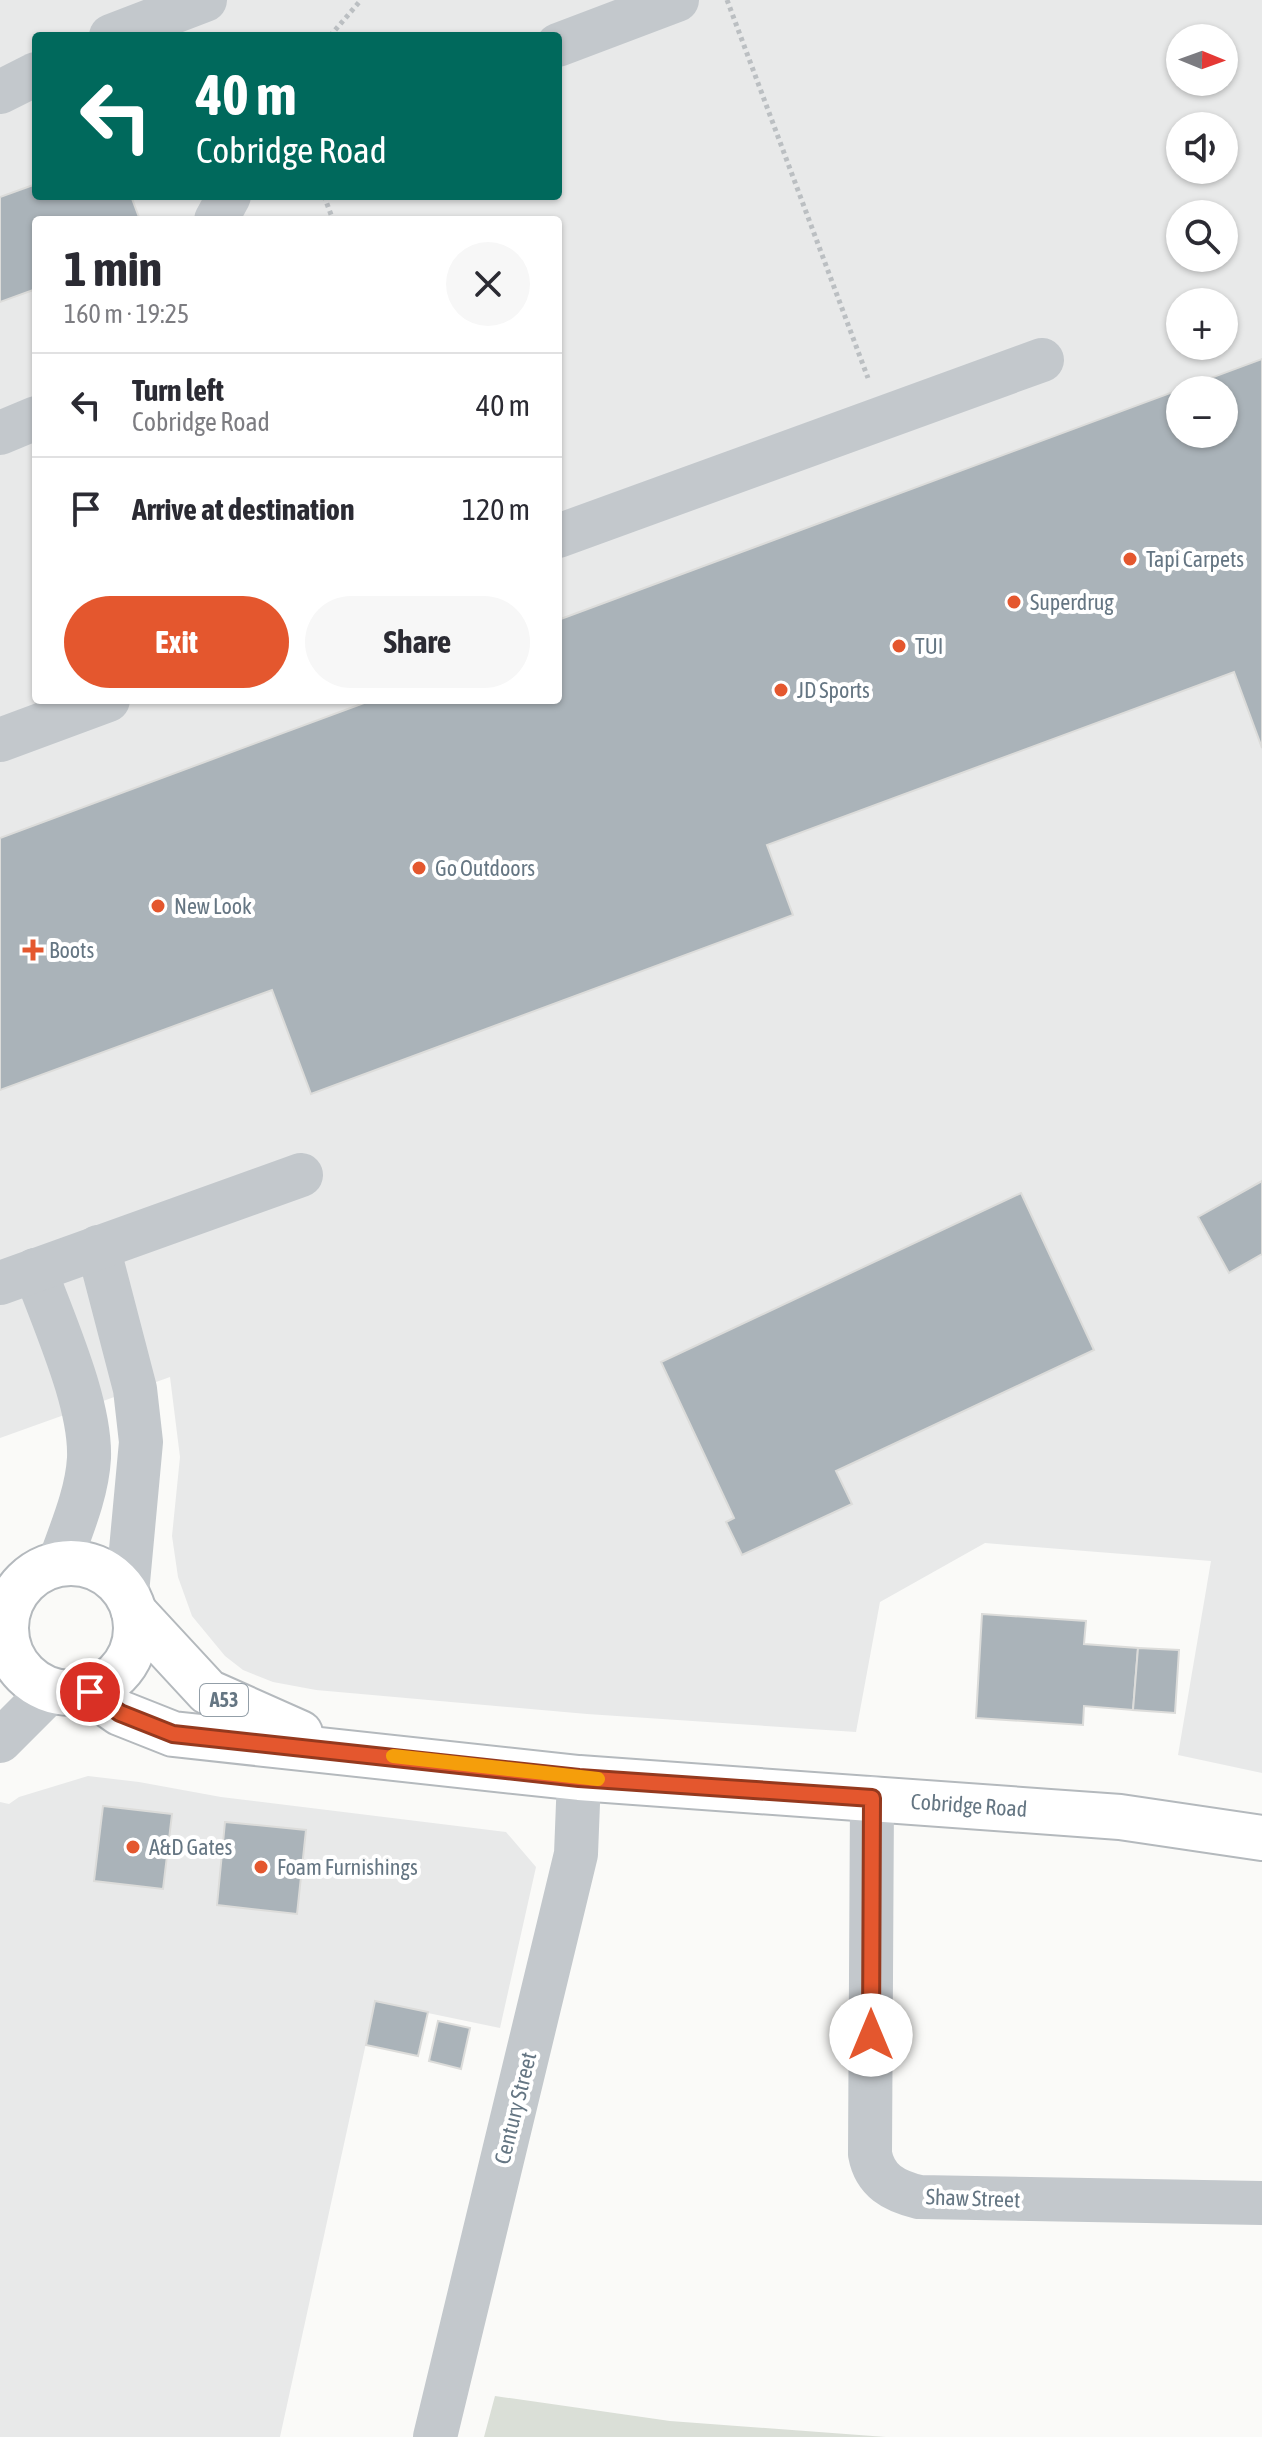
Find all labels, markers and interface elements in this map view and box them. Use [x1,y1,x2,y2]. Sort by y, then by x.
north arrow [1166,24,1238,96]
map controls [1166,24,1238,448]
text: 40 m [196,63,297,127]
icon: left [64,64,168,168]
button: sound [1166,112,1238,184]
text: Cobridge Road [196,129,387,171]
button: search [1166,200,1238,272]
text: 1 min [64,241,162,296]
button: close [446,242,530,326]
button: + [1166,288,1238,360]
text: 160 m · 19:25 [64,299,189,329]
text: Turn left [132,373,224,407]
button: − [1166,376,1238,448]
icon: left [64,383,108,427]
text: 40 m [476,388,530,422]
text: Cobridge Road [132,407,270,437]
icon: arrive [64,487,108,531]
text: Arrive at destination [132,492,354,526]
text: 120 m [462,492,530,526]
place label: Tapi Carpets [1146,546,1244,572]
marker: Tapi Carpets [1121,550,1139,568]
place label: Superdrug [1030,589,1114,615]
marker: Superdrug [1005,593,1023,611]
button: Exit [64,596,289,688]
button: Share [305,596,530,688]
place label: TUI [915,633,943,659]
marker: TUI [890,637,908,655]
place label: JD Sports [797,677,870,703]
marker: JD Sports [772,681,790,699]
place label: Go Outdoors [435,855,535,881]
marker: Go Outdoors [410,859,428,877]
place label: New Look [174,893,252,919]
marker: New Look [149,897,167,915]
place label: Boots [49,937,94,963]
marker: Boots [24,941,42,959]
pin [56,1658,124,1726]
icon: arrive [68,1670,112,1714]
road number: A53 [200,1684,248,1716]
street label: Cobridge Road [910,1788,1028,1822]
place label: A&D Gates [149,1834,233,1860]
marker: A&D Gates [124,1838,142,1856]
place label: Foam Furnishings [277,1854,418,1880]
marker: Foam Furnishings [252,1858,270,1876]
position arrow [829,1993,913,2077]
street label: Century Street [489,2049,541,2167]
street label: Shaw Street [925,2183,1021,2213]

